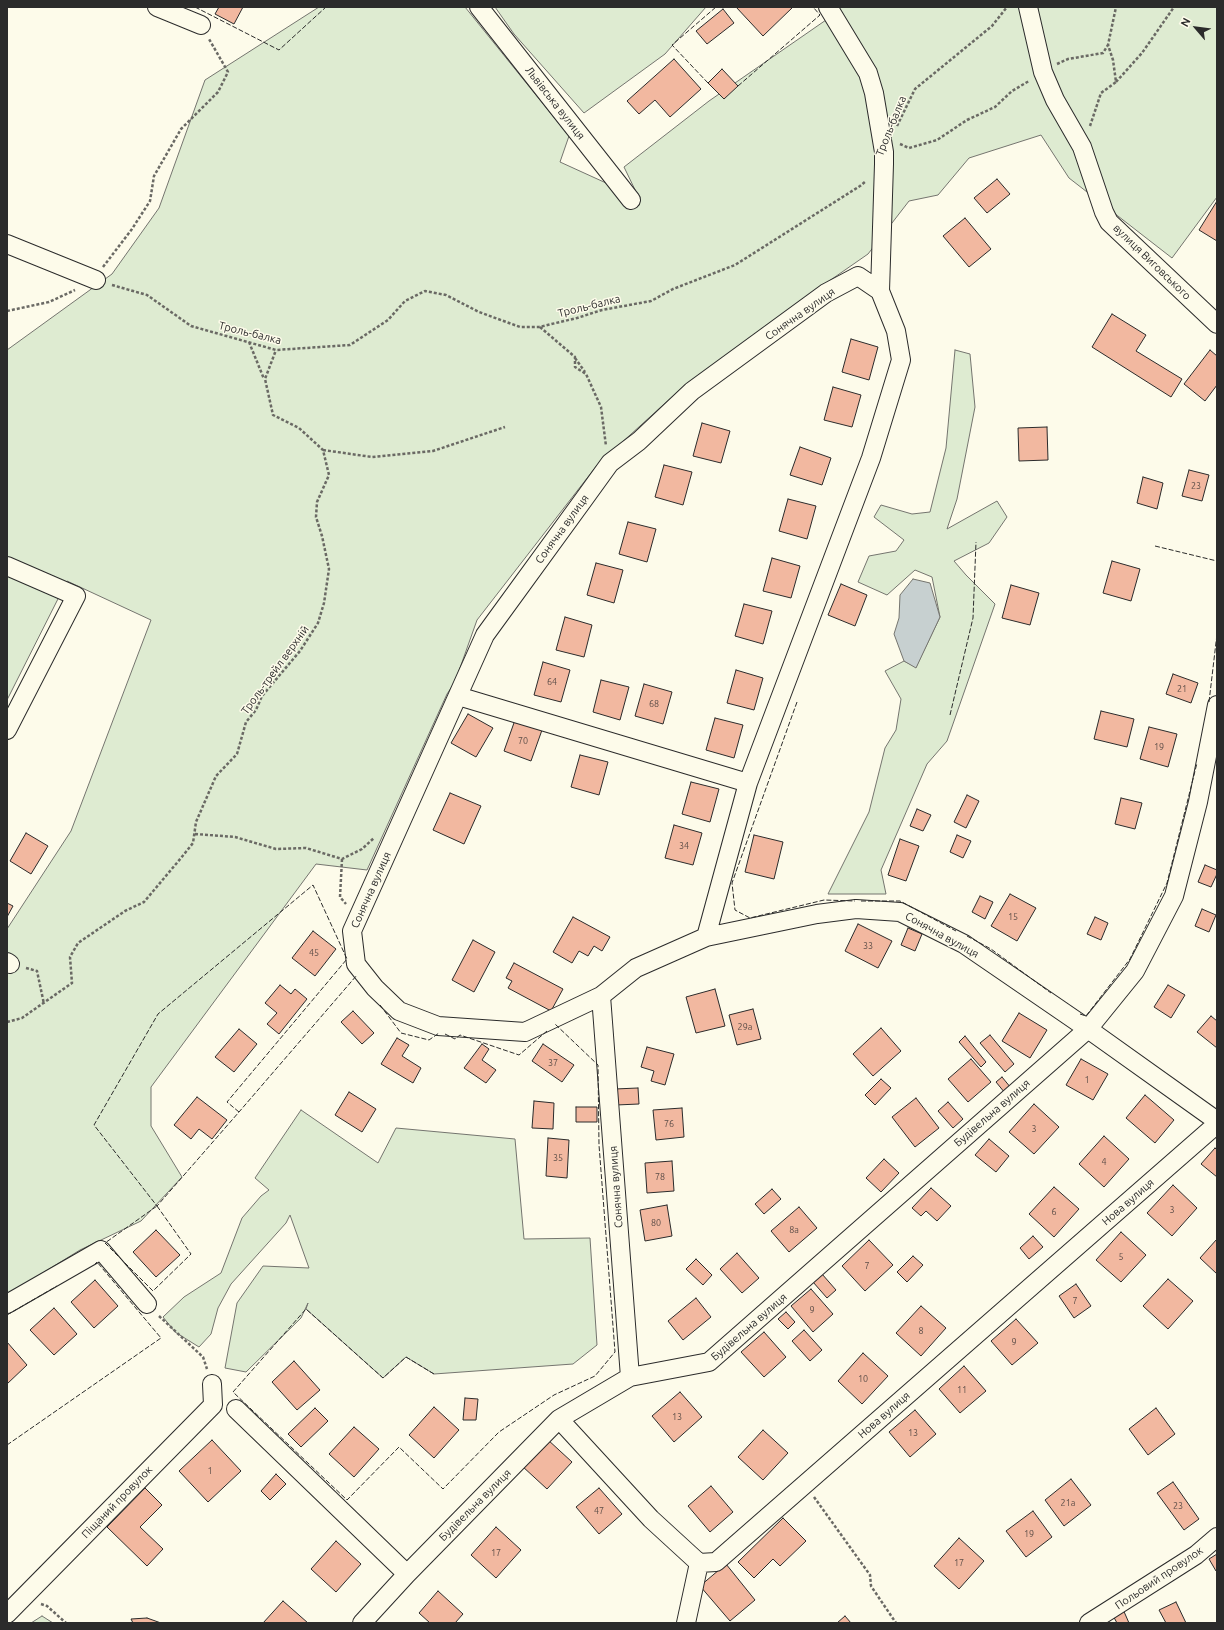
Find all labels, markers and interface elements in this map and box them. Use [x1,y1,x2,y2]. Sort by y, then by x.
north arrow [1176,8,1216,48]
text: N [1178,16,1193,29]
street label: Львівська вулиця [522,64,588,142]
street label: Троль-балка [873,94,909,158]
street label: вулиця Виговського [1110,221,1194,303]
street label: Сонячна вулиця [763,285,837,343]
street label: Троль-балка [556,292,622,320]
street label: Троль-балка [217,319,283,347]
house number: 23 [1191,481,1201,491]
street label: Сонячна вулиця [532,492,592,566]
street label: Троль-трейл верхній [238,623,312,717]
house number: 64 [547,677,557,687]
house number: 21 [1177,684,1187,694]
house number: 68 [649,699,659,709]
house number: 70 [518,736,528,746]
house number: 19 [1154,742,1164,752]
house number: 34 [679,841,689,851]
street label: Сонячна вулиця [348,850,394,930]
street label: Сонячна вулиця [903,909,981,961]
house number: 15 [1008,912,1018,922]
house number: 33 [863,941,873,951]
house number: 45 [309,948,319,958]
house number: 29а [738,1022,752,1032]
house number: 37 [548,1058,558,1068]
house number: 1 [1084,1075,1090,1085]
street label: Будівельна вулиця [951,1076,1033,1150]
house number: 76 [664,1119,674,1129]
house number: 3 [1031,1124,1037,1134]
street label: Сонячна вулиця [607,1145,625,1229]
house number: 35 [553,1153,563,1163]
house number: 4 [1101,1157,1107,1167]
house number: 78 [655,1172,665,1182]
street label: Нова вулиця [1099,1176,1157,1228]
house number: 3 [1169,1205,1175,1215]
house number: 6 [1051,1207,1057,1217]
house number: 80 [651,1218,661,1228]
house number: 8а [789,1225,799,1235]
house number: 5 [1118,1252,1124,1262]
house number: 7 [864,1261,870,1271]
street label: Будівельна вулиця [708,1290,790,1364]
house number: 7 [1072,1296,1078,1306]
house number: 9 [809,1305,815,1315]
house number: 8 [918,1326,924,1336]
house number: 9 [1011,1337,1017,1347]
house number: 10 [858,1374,868,1384]
house number: 11 [957,1385,967,1395]
street label: Нова вулиця [855,1389,913,1441]
house number: 13 [672,1412,682,1422]
house number: 13 [908,1428,918,1438]
street label: Піщаний провулок [79,1463,155,1541]
house number: 1 [207,1466,213,1476]
street label: Будівельна вулиця [436,1466,514,1544]
house number: 21а [1061,1498,1075,1508]
house number: 23 [1173,1501,1183,1511]
house number: 47 [594,1506,604,1516]
house number: 19 [1024,1529,1034,1539]
street label: Польовий провулок [1113,1544,1205,1612]
house number: 17 [491,1548,501,1558]
house number: 17 [954,1558,964,1568]

